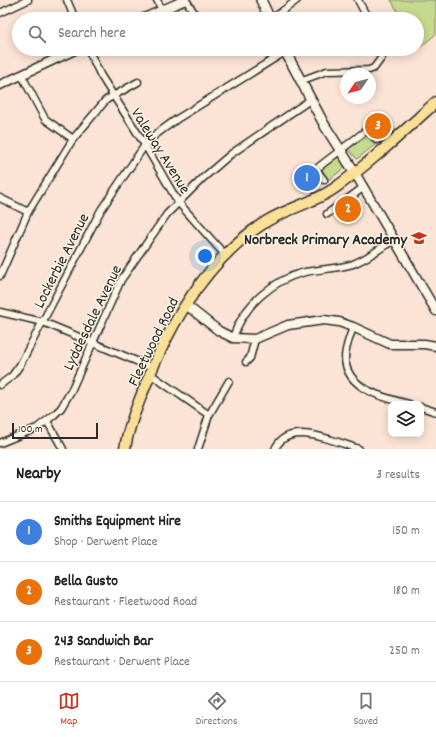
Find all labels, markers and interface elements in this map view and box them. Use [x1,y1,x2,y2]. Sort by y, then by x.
search box [12,12,424,56]
icon: search [26,23,48,45]
text: Search here [58,23,126,45]
north arrow [340,68,376,104]
street label: Valeway Avenue [124,104,196,199]
pin: 3 [365,111,391,141]
pin: 1 [294,163,320,193]
pin: 2 [335,194,361,224]
street label: Lockerbie Avenue [28,210,96,313]
place label: Norbreck Primary Academy [244,229,409,252]
school or university icon: Norbreck Primary Academy [410,229,428,247]
your location [195,246,215,266]
street label: Lyddesdale Avenue [58,261,129,375]
street label: Fleetwood Road [123,294,186,391]
map controls [388,401,424,437]
button: layers [388,401,424,437]
scale bar [12,421,98,440]
text: 100 m [18,422,42,438]
text: Nearby [16,463,60,487]
text: 3 results [376,466,420,485]
text: Smiths Equipment Hire [54,511,181,533]
text: 1 [28,522,30,541]
text: 150 m [392,522,420,541]
text: Shop · Derwent Place [54,533,158,552]
text: Bella Gusto [54,571,118,593]
text: 2 [26,582,32,601]
text: 180 m [393,582,420,601]
text: Restaurant · Fleetwood Road [54,593,197,612]
text: 243 Sandwich Bar [54,631,153,653]
text: 3 [26,642,32,661]
text: 250 m [389,642,420,661]
text: Restaurant · Derwent Place [54,653,190,672]
tab: Map [58,690,80,730]
tab: Directions [196,690,238,730]
tab: Saved [353,690,378,730]

